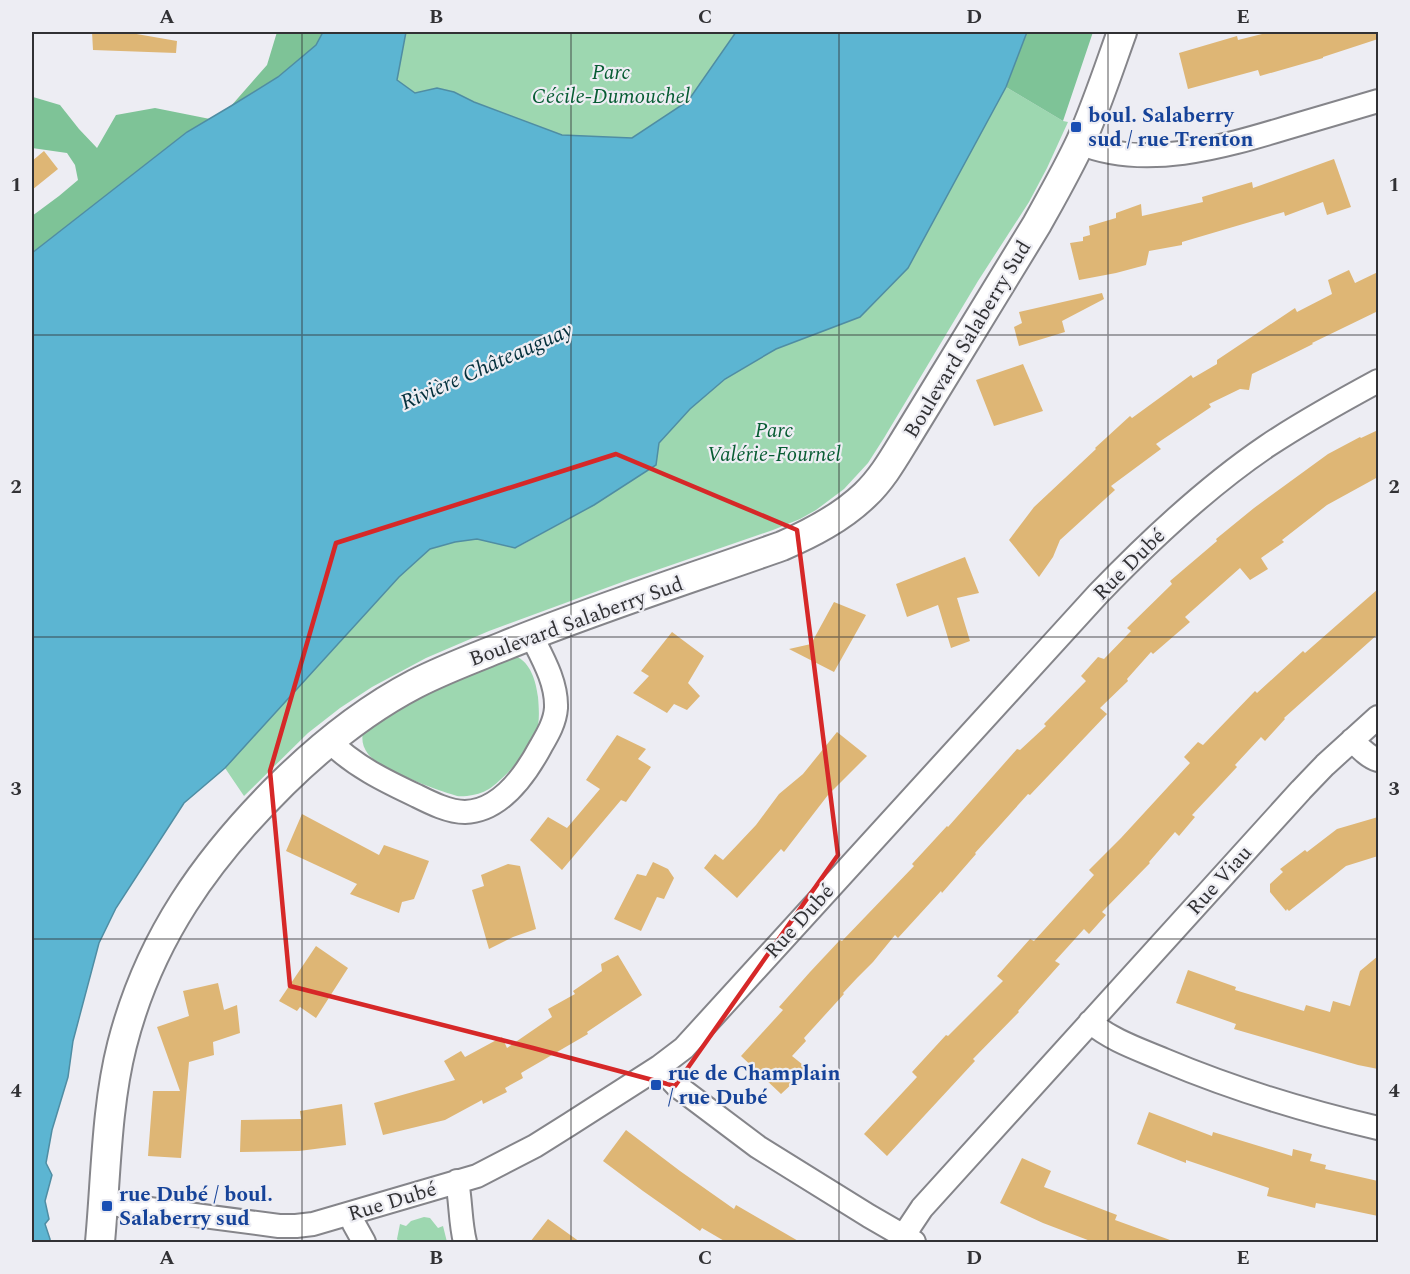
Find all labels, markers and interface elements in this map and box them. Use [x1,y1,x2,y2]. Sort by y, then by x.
text: A [159,2,175,32]
text: B [429,2,443,32]
text: C [698,2,712,32]
text: D [966,2,982,32]
text: E [1236,2,1250,32]
park label: Parc Cécile-Dumouchel [532,57,691,113]
place label: boul. Salaberry sud / rue Trenton [1088,100,1254,156]
marker: boul. Salaberry sud / rue Trenton [1069,120,1083,134]
text: 1 [10,170,22,200]
text: 1 [1388,170,1400,200]
street label: Boulevard Salaberry Sud [896,234,1040,445]
water label: Rivière Châteauguay [395,313,578,419]
park label: Parc Valérie-Fournel [707,415,842,471]
text: 2 [10,472,22,502]
text: 2 [1388,472,1400,502]
street label: Rue Dubé [1086,521,1173,608]
street label: Boulevard Salaberry Sud [465,568,688,676]
text: 3 [10,774,22,804]
text: 3 [1388,774,1400,804]
street label: Rue Viau [1179,838,1260,923]
street label: Rue Dubé [757,877,842,966]
place label: rue de Champlain / rue Dubé [668,1058,841,1114]
text: 4 [10,1076,22,1106]
text: 4 [1388,1076,1400,1106]
marker: rue de Champlain / rue Dubé [649,1078,663,1092]
street label: Rue Dubé [344,1173,441,1231]
place label: rue Dubé / boul. Salaberry sud [119,1179,273,1235]
marker: rue Dubé / boul. Salaberry sud [100,1199,114,1213]
text: A [159,1243,175,1273]
text: B [429,1243,443,1273]
text: C [698,1243,712,1273]
text: D [966,1243,982,1273]
text: E [1236,1243,1250,1273]

